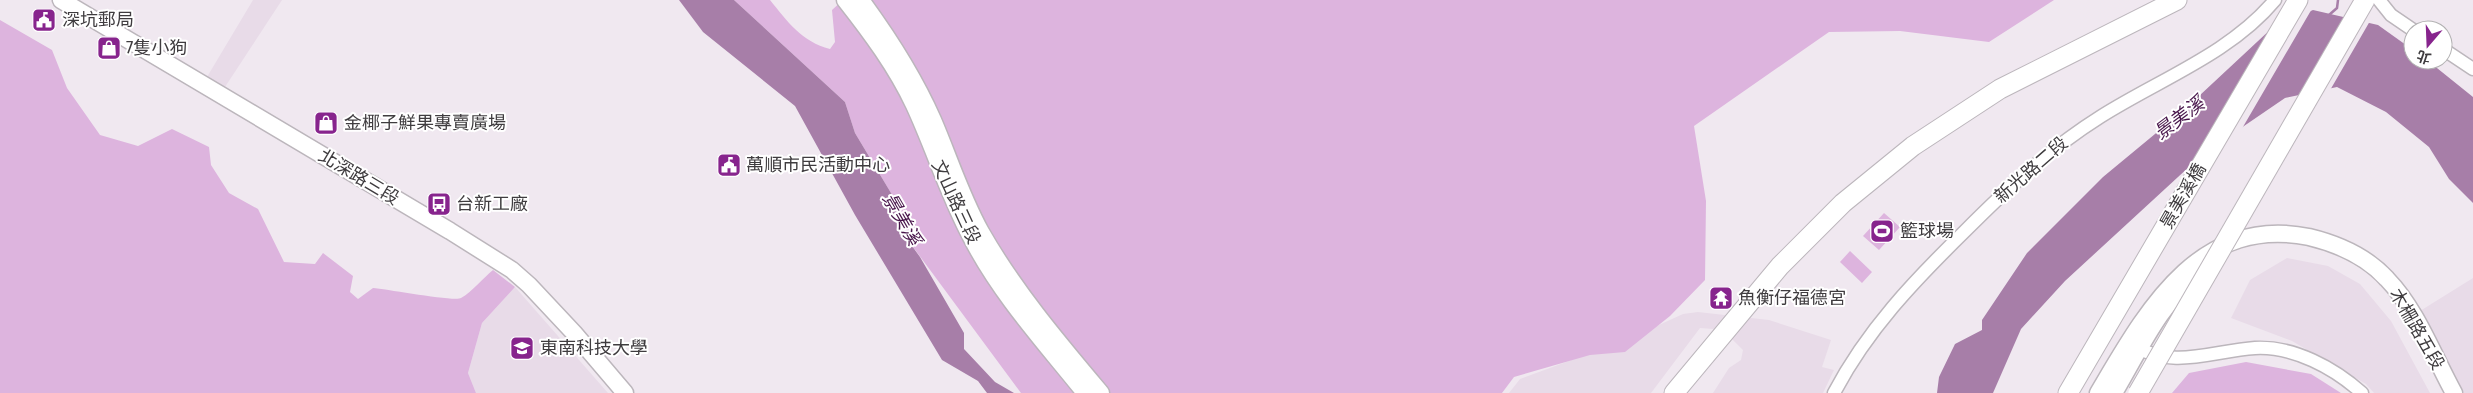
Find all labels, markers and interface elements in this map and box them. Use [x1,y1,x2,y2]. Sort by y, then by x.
public building icon: 深坑郵局 [31,7,57,33]
place label: 深坑郵局 [62,9,134,31]
north arrow [2403,20,2453,70]
shop icon: 7隻小狗 [96,35,122,61]
place label: 7隻小狗 [126,37,187,59]
text: 北 [2415,47,2433,67]
water label: 景美溪 [2149,90,2211,144]
shop icon: 金椰子鮮果專賣廣場 [313,110,339,136]
place label: 金椰子鮮果專賣廣場 [344,112,506,134]
street label: 新光路二段 [1990,132,2072,208]
street label: 北深路三段 [315,144,403,210]
public building icon: 萬順市民活動中心 [716,152,742,178]
place label: 萬順市民活動中心 [746,154,890,176]
street label: 文山路三段 [927,157,985,247]
street label: 景美溪橋 [2155,159,2211,233]
water label: 景美溪 [878,189,928,252]
bus stop icon: 台新工廠 [426,191,452,217]
place label: 台新工廠 [456,193,528,215]
sports icon: 籃球場 [1869,218,1895,244]
place label: 籃球場 [1900,220,1954,242]
temple icon: 魚衡仔福德宮 [1708,285,1734,311]
street label: 木柵路五段 [2385,285,2449,373]
place label: 魚衡仔福德宮 [1738,287,1846,309]
school or university icon: 東南科技大學 [509,335,535,361]
place label: 東南科技大學 [540,337,648,359]

